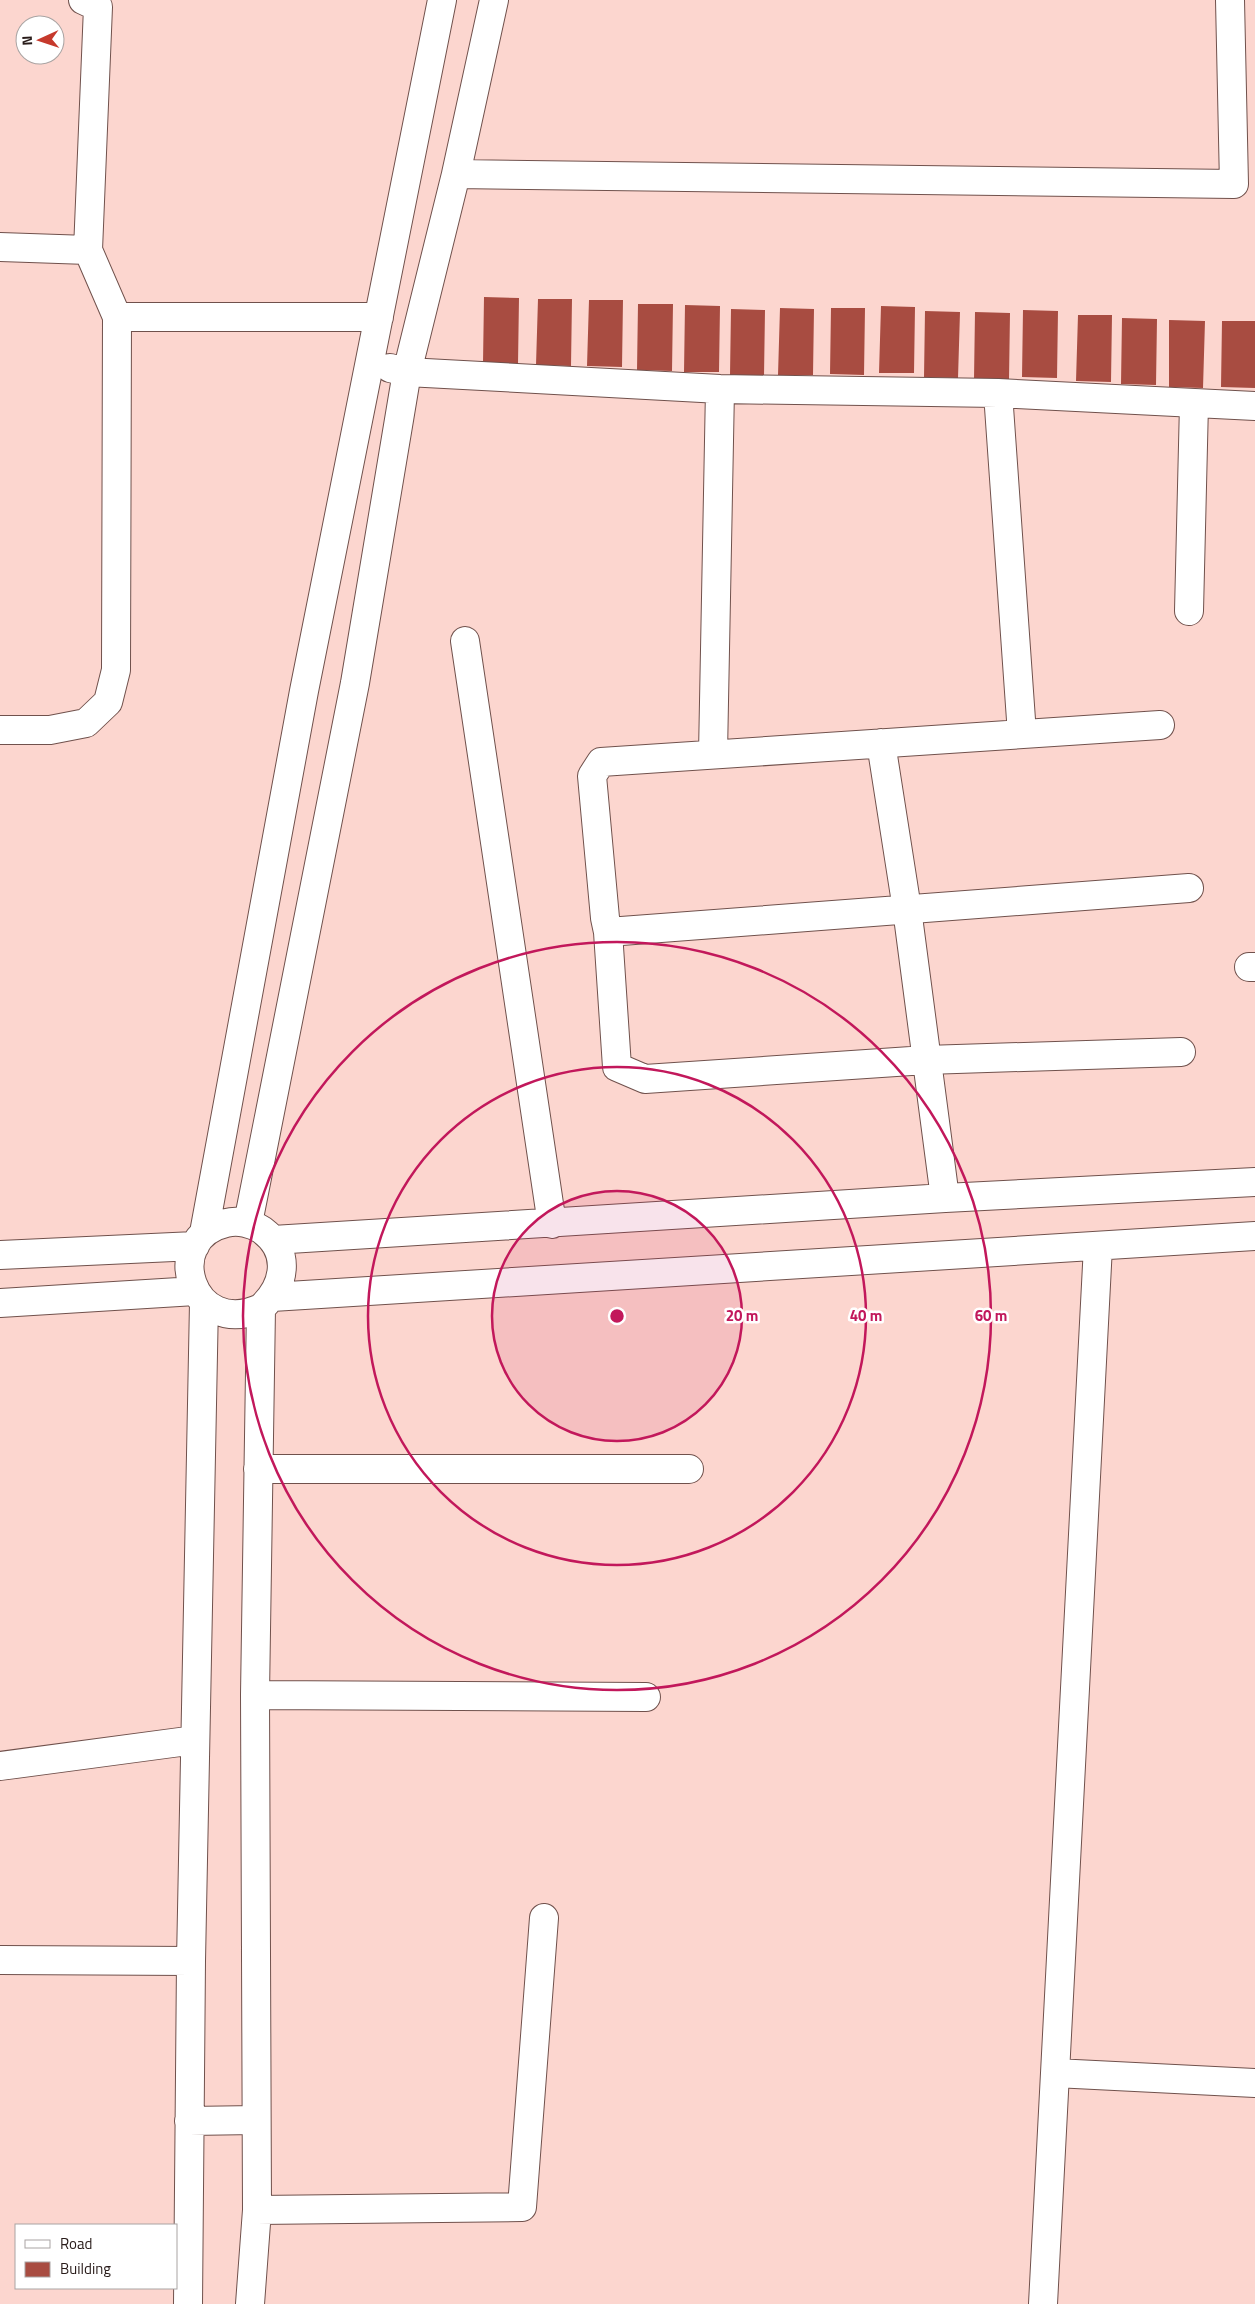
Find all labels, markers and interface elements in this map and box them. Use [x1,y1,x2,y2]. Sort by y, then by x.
north arrow [15,15,65,65]
text: N [16,35,37,46]
text: 20 m [726,1304,758,1327]
text: 40 m [850,1304,882,1327]
text: 60 m [975,1304,1007,1327]
centre of rings [608,1307,626,1325]
legend [15,2224,178,2289]
text: Road [60,2232,92,2255]
text: Building [60,2257,111,2280]

